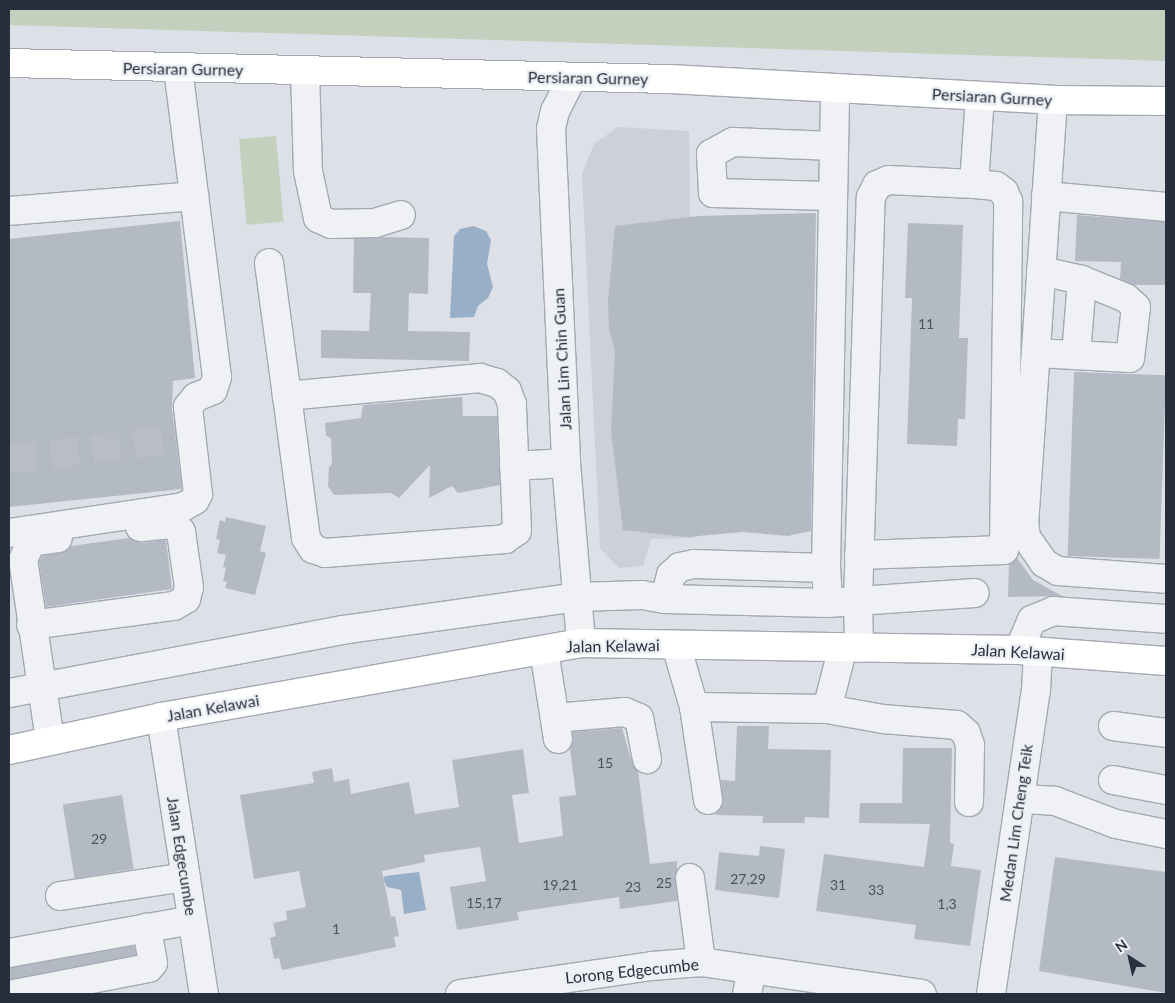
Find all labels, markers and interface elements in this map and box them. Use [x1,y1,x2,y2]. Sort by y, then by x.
street label: Persiaran Gurney [123,58,243,80]
street label: Persiaran Gurney [528,67,648,89]
street label: Persiaran Gurney [931,84,1053,110]
street label: Jalan Lim Chin Guan [549,287,575,431]
house number: 11 [918,316,934,332]
street label: Jalan Kelawai [566,636,660,656]
street label: Jalan Kelawai [971,640,1065,664]
street label: Jalan Kelawai [165,690,261,726]
street label: Medan Lim Cheng Teik [995,743,1037,903]
house number: 15 [597,755,613,771]
street label: Jalan Edgecumbe [163,795,201,917]
house number: 29 [91,831,107,847]
house number: 27,29 [730,871,766,887]
house number: 25 [656,875,672,891]
house number: 19,21 [542,877,578,893]
house number: 31 [830,877,846,893]
house number: 23 [625,879,641,895]
house number: 33 [868,882,884,898]
house number: 15,17 [466,895,502,911]
house number: 1,3 [937,896,957,912]
house number: 1 [332,921,340,937]
north arrow [1105,933,1155,983]
text: N [1112,935,1130,955]
street label: Lorong Edgecumbe [564,954,700,988]

